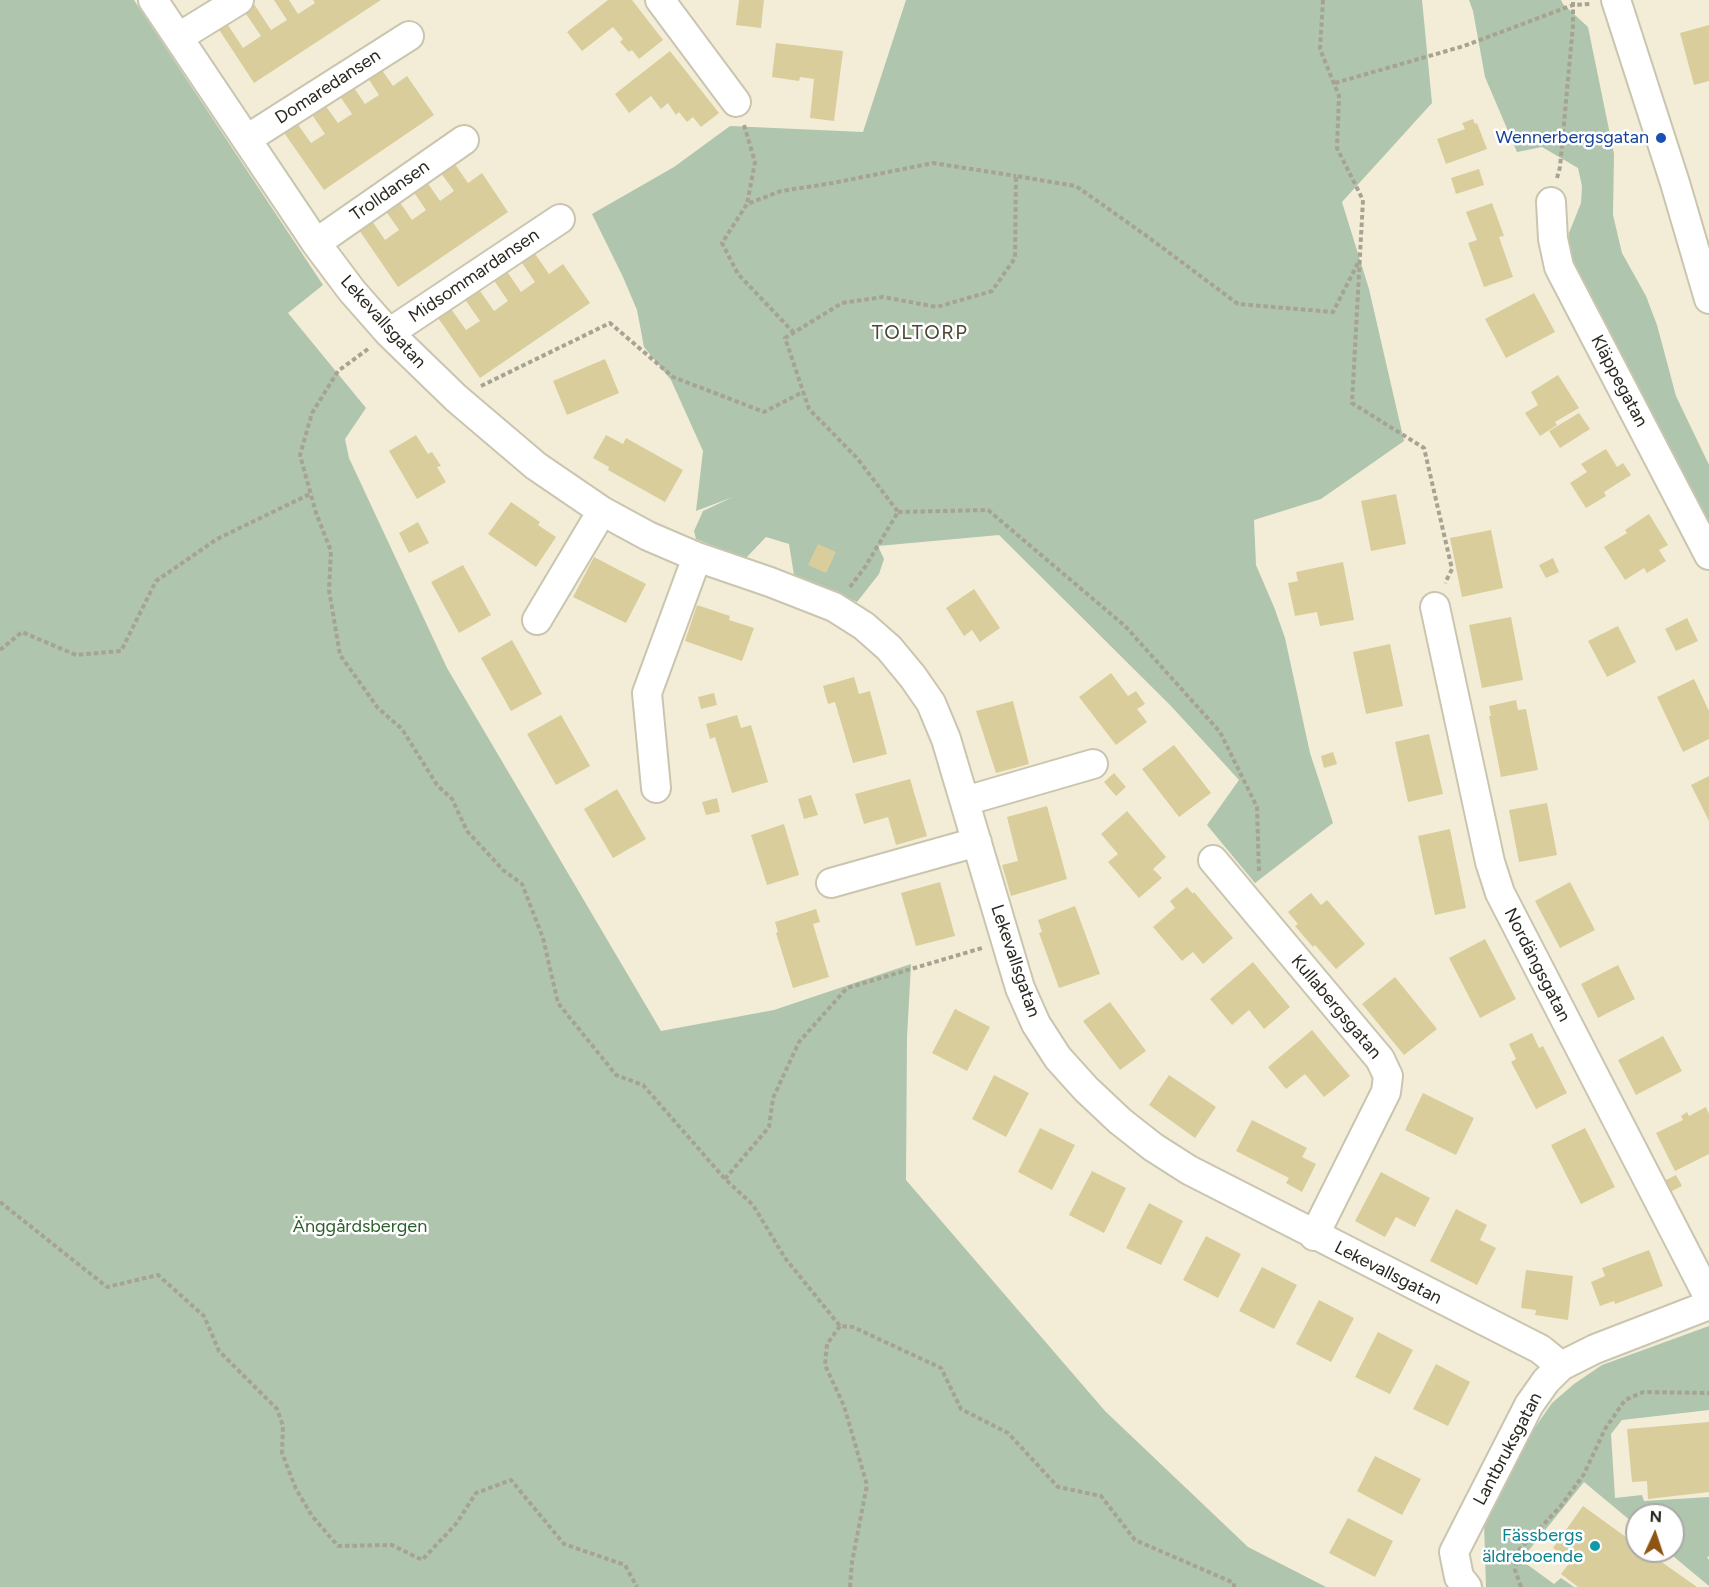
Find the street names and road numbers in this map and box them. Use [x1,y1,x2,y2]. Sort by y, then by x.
street label: Domaredansen [271,45,385,129]
street label: Trolldansen [346,156,434,226]
street label: Midsommardansen [405,224,543,328]
street label: Lekevallsgatan [336,271,430,373]
street label: Kläppegatan [1586,331,1652,431]
street label: Lekevallsgatan [986,902,1044,1020]
street label: Nordängsgatan [1499,904,1575,1026]
street label: Kullabergsgatan [1286,951,1386,1063]
street label: Lekevallsgatan [1331,1237,1445,1309]
street label: Lantbruksgatan [1469,1389,1547,1509]

